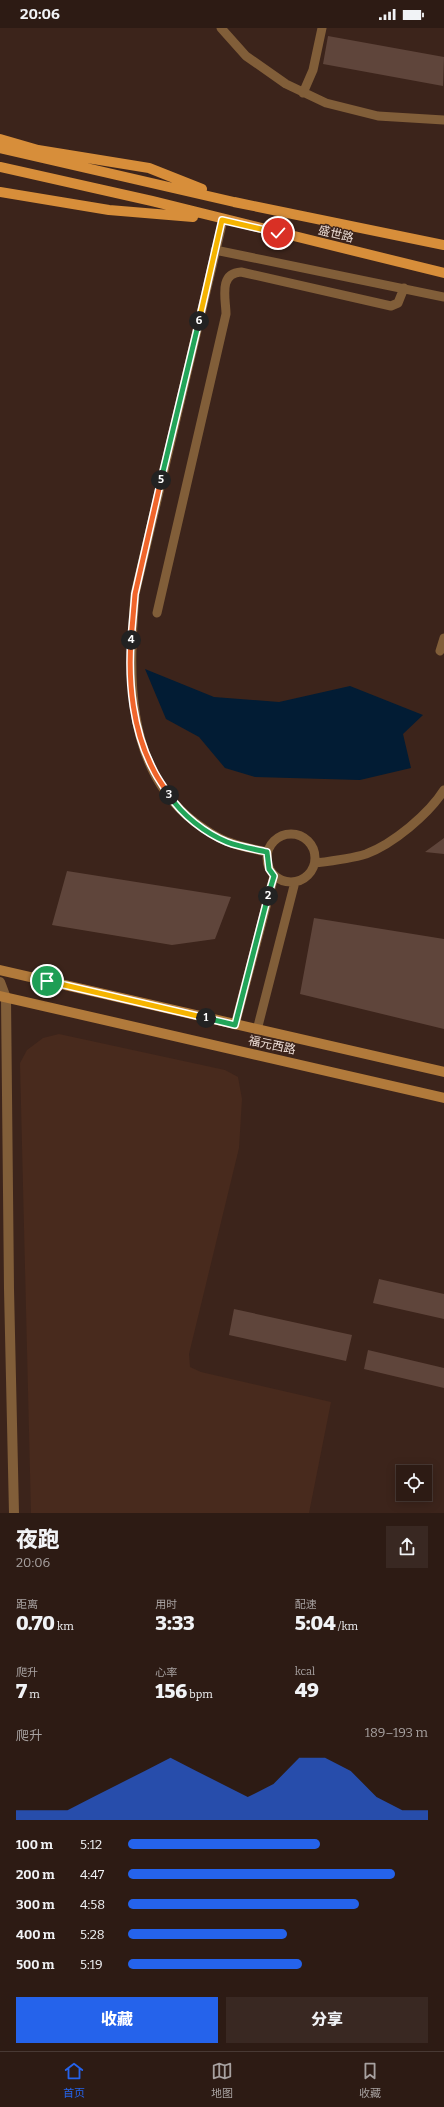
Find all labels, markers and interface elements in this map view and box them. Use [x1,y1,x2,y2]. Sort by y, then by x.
text: 20:06 [20,5,60,23]
pin [261,216,295,250]
icon: check [267,222,289,244]
street label: 盛世路 [317,223,355,245]
pin: 6 [189,311,209,331]
text: 6 [196,314,202,327]
pin: 5 [151,470,171,490]
text: 5 [158,473,164,486]
pin: 4 [121,630,141,650]
text: 4 [128,633,134,646]
pin: 3 [159,785,179,805]
text: 3 [166,788,172,801]
pin: 2 [258,886,278,906]
text: 2 [265,889,271,902]
pin [30,964,64,998]
icon: arrive [36,970,58,992]
pin: 1 [196,1008,216,1028]
text: 1 [204,1011,208,1024]
street label: 福元西路 [247,1033,297,1057]
map controls [396,1465,432,1501]
button: locate [396,1465,432,1501]
text: 夜跑 [16,1526,60,1553]
button: share [386,1526,428,1568]
text: 20:06 [16,1555,50,1570]
text: 距离 [16,1598,38,1611]
text: 用时 [155,1598,177,1611]
text: 配速 [295,1598,317,1611]
text: 0.70 [16,1611,55,1635]
text: 3:33 [155,1611,195,1635]
text: 5:04 [295,1611,336,1635]
text: km [55,1620,74,1633]
text: /km [336,1620,358,1633]
text: kcal [295,1665,315,1678]
text: 爬升 [16,1666,38,1679]
text: 心率 [155,1666,177,1679]
text: 49 [295,1678,319,1702]
text: 7 [16,1679,27,1703]
text: 156 [155,1679,187,1703]
text: m [27,1688,40,1701]
text: bpm [187,1688,213,1701]
text: 189–193 m [365,1725,428,1740]
text: 爬升 [16,1728,42,1743]
text: 100 m [16,1837,53,1852]
text: 5:12 [80,1837,102,1852]
text: 200 m [16,1867,55,1882]
text: 4:47 [80,1867,104,1882]
text: 300 m [16,1897,55,1912]
text: 4:58 [80,1897,105,1912]
text: 400 m [16,1927,55,1942]
text: 5:28 [80,1927,105,1942]
text: 500 m [16,1957,54,1972]
text: 5:19 [80,1957,103,1972]
button: 收藏 [16,1997,218,2043]
button: 分享 [226,1997,428,2043]
tab: 首页 [63,2060,85,2100]
tab: 地图 [211,2060,233,2100]
tab: 收藏 [359,2060,381,2100]

